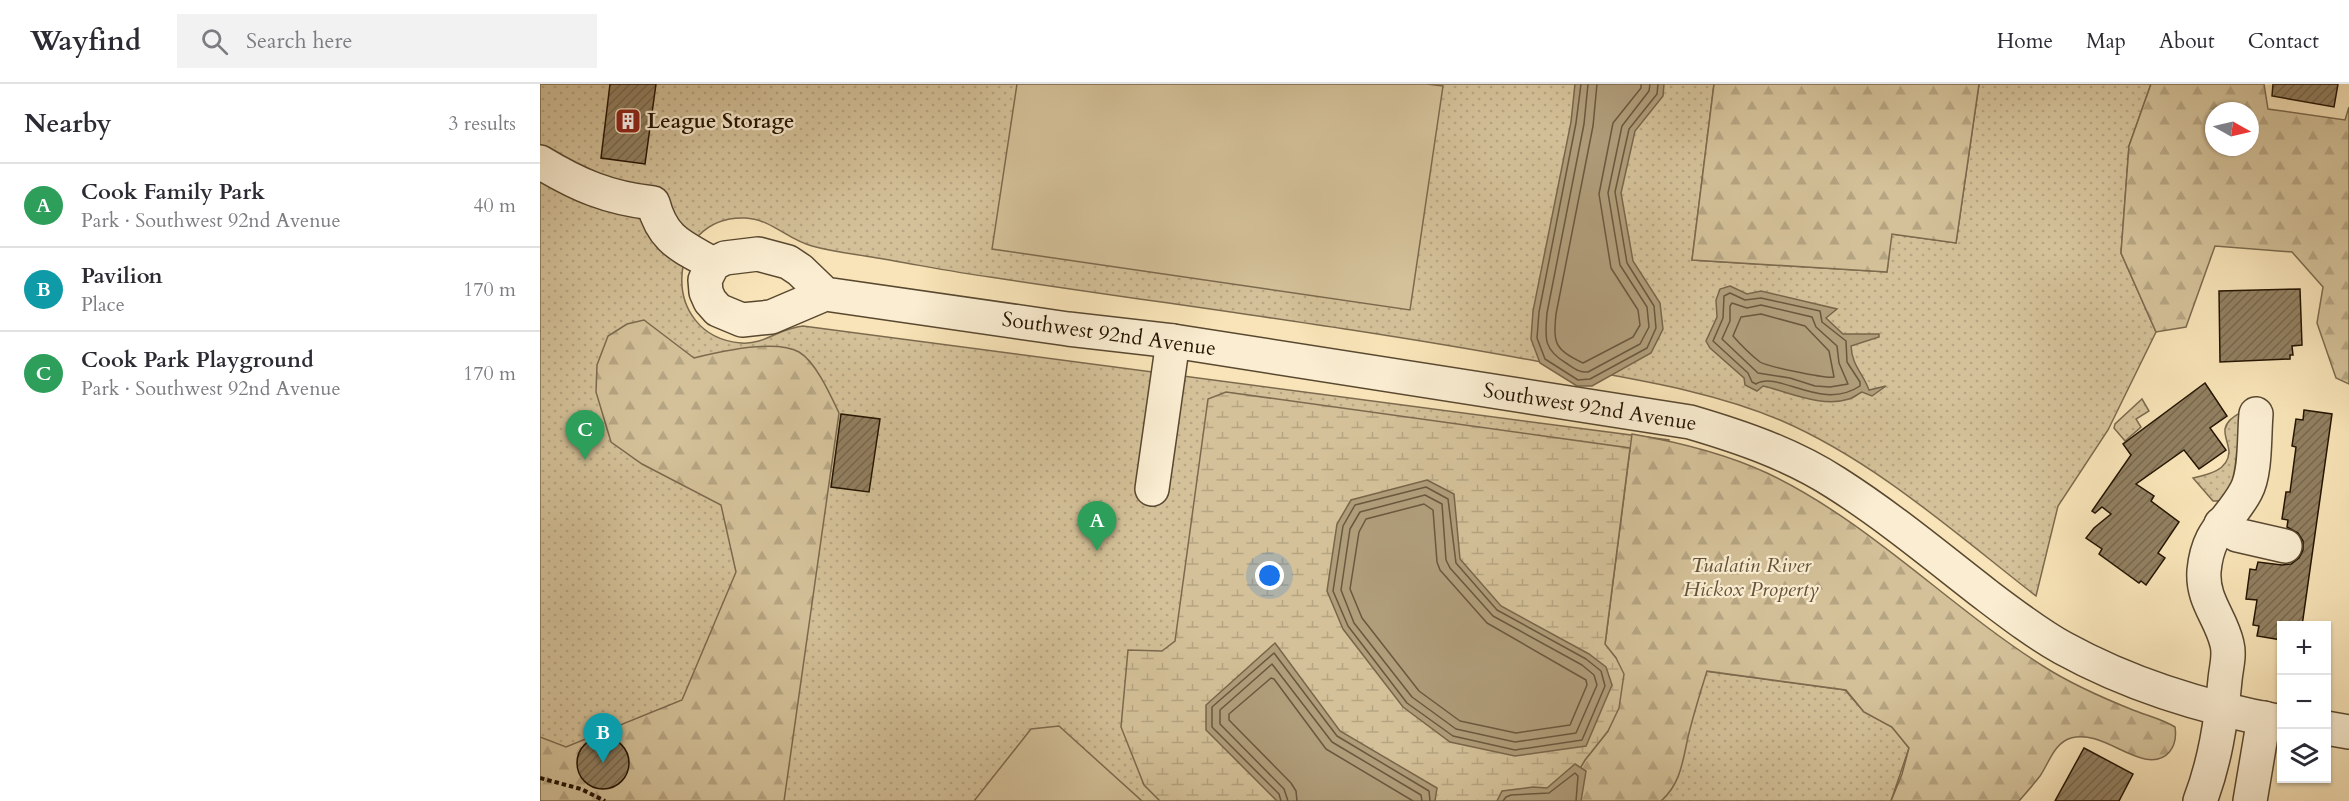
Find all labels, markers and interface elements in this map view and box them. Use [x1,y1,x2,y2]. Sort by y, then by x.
search box [177,14,597,68]
text: Wayfind [30,22,141,60]
icon: search [198,25,231,58]
text: Search here [246,26,353,56]
text: Home [1997,27,2053,56]
text: Map [2086,27,2126,56]
text: About [2159,27,2215,56]
text: Contact [2248,27,2319,56]
north arrow [2205,102,2259,156]
text: Nearby [24,106,112,141]
building icon: League Storage [613,106,643,136]
place label: League Storage [647,107,794,136]
text: 3 results [448,110,516,137]
text: Cook Family Park [81,177,265,207]
text: A [36,192,51,219]
text: 40 m [473,192,516,219]
text: Park · Southwest 92nd Avenue [81,207,341,234]
text: Pavilion [81,261,163,291]
text: B [36,276,51,303]
text: 170 m [463,276,516,303]
text: Place [81,291,125,318]
street label: Southwest 92nd Avenue [1000,305,1218,363]
text: Cook Park Playground [81,345,314,375]
text: C [36,360,51,387]
text: 170 m [463,360,516,387]
text: Park · Southwest 92nd Avenue [81,375,341,402]
street label: Southwest 92nd Avenue [1481,376,1699,438]
pin: C [566,410,604,460]
pin: A [1078,502,1116,551]
park label: Tualatin River Hickox Property [1683,551,1819,604]
your location [1255,561,1284,590]
map controls [2277,621,2331,783]
button: + [2277,621,2331,675]
button: − [2277,675,2331,729]
pin: B [584,714,622,763]
button: layers [2277,729,2331,783]

